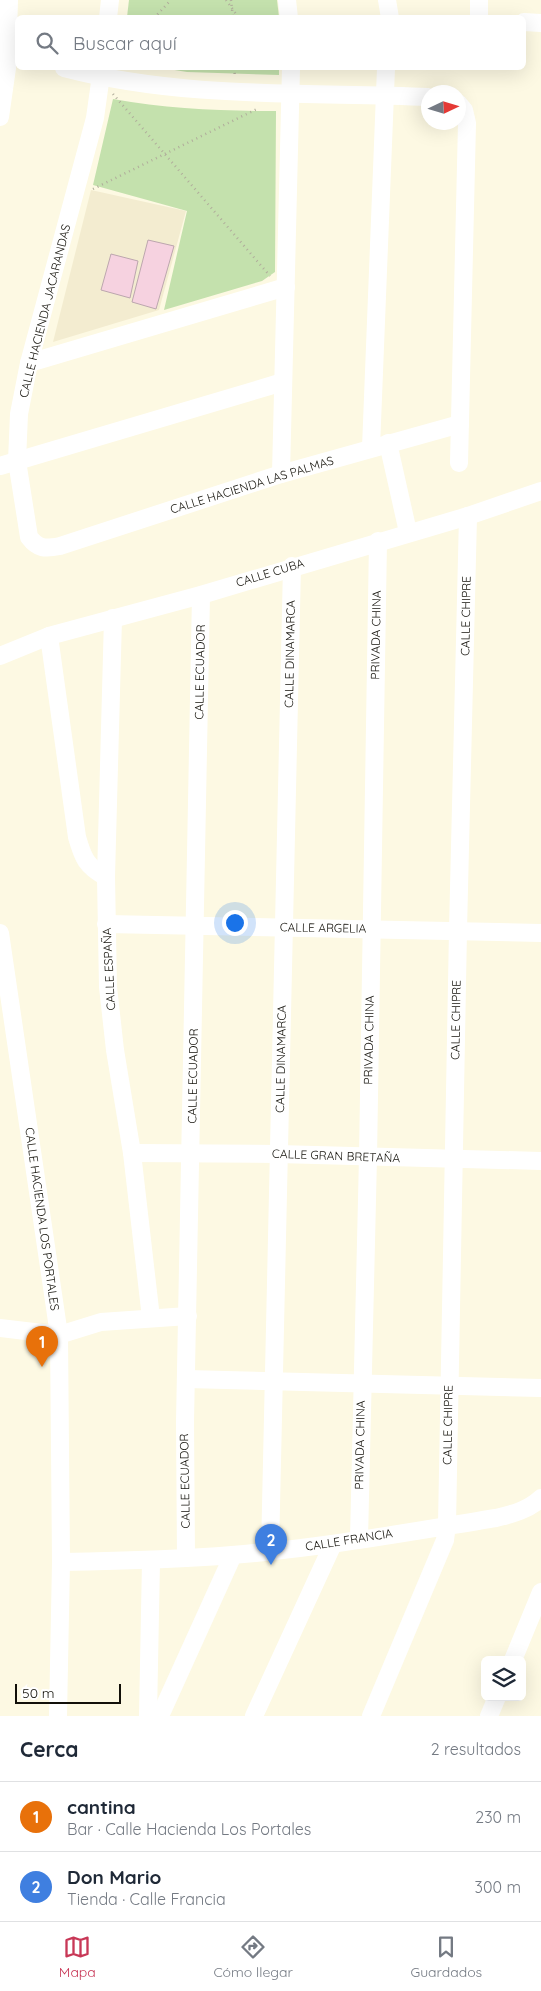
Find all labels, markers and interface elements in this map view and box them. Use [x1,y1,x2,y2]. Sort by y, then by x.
search box [15,15,526,70]
icon: search [33,29,61,57]
text: Buscar aquí [73,31,177,55]
north arrow [421,85,466,130]
street label: CALLE HACIENDA JACARANDAS [16,222,73,399]
street label: CALLE HACIENDA LAS PALMAS [168,452,336,517]
street label: CALLE CUBA [234,555,306,590]
street label: CALLE CHIPRE [457,576,474,656]
street label: PRIVADA CHINA [367,590,384,680]
street label: CALLE DINAMARCA [281,600,298,708]
street label: CALLE ECUADOR [191,624,208,720]
your location [222,910,248,936]
street label: CALLE ARGELIA [280,919,367,936]
street label: CALLE ESPAÑA [99,927,118,1011]
street label: CALLE CHIPRE [447,980,464,1060]
street label: PRIVADA CHINA [360,995,377,1085]
street label: CALLE DINAMARCA [272,1005,289,1113]
street label: CALLE ECUADOR [184,1028,201,1124]
street label: CALLE HACIENDA LOS PORTALES [22,1126,63,1312]
street label: CALLE GRAN BRETAÑA [272,1146,401,1165]
pin: 1 [26,1326,58,1367]
street label: CALLE CHIPRE [439,1385,456,1465]
street label: PRIVADA CHINA [351,1400,368,1490]
street label: CALLE ECUADOR [176,1433,193,1529]
pin: 2 [255,1524,287,1565]
street label: CALLE FRANCIA [304,1525,394,1554]
map controls [481,1656,526,1701]
button: layers [481,1656,526,1701]
scale bar [15,1681,121,1704]
text: 50 m [22,1684,55,1702]
text: Cerca [20,1736,78,1762]
text: 2 resultados [431,1739,521,1759]
text: cantina [67,1795,136,1819]
text: 1 [33,1807,39,1827]
text: 230 m [475,1807,521,1827]
text: Bar · Calle Hacienda Los Portales [67,1819,311,1839]
text: Don Mario [67,1865,161,1889]
text: 2 [31,1877,41,1897]
text: 300 m [475,1877,521,1897]
text: Tienda · Calle Francia [67,1889,226,1909]
tab: Mapa [59,1933,96,1981]
tab: Cómo llegar [213,1933,293,1981]
tab: Guardados [410,1933,482,1981]

